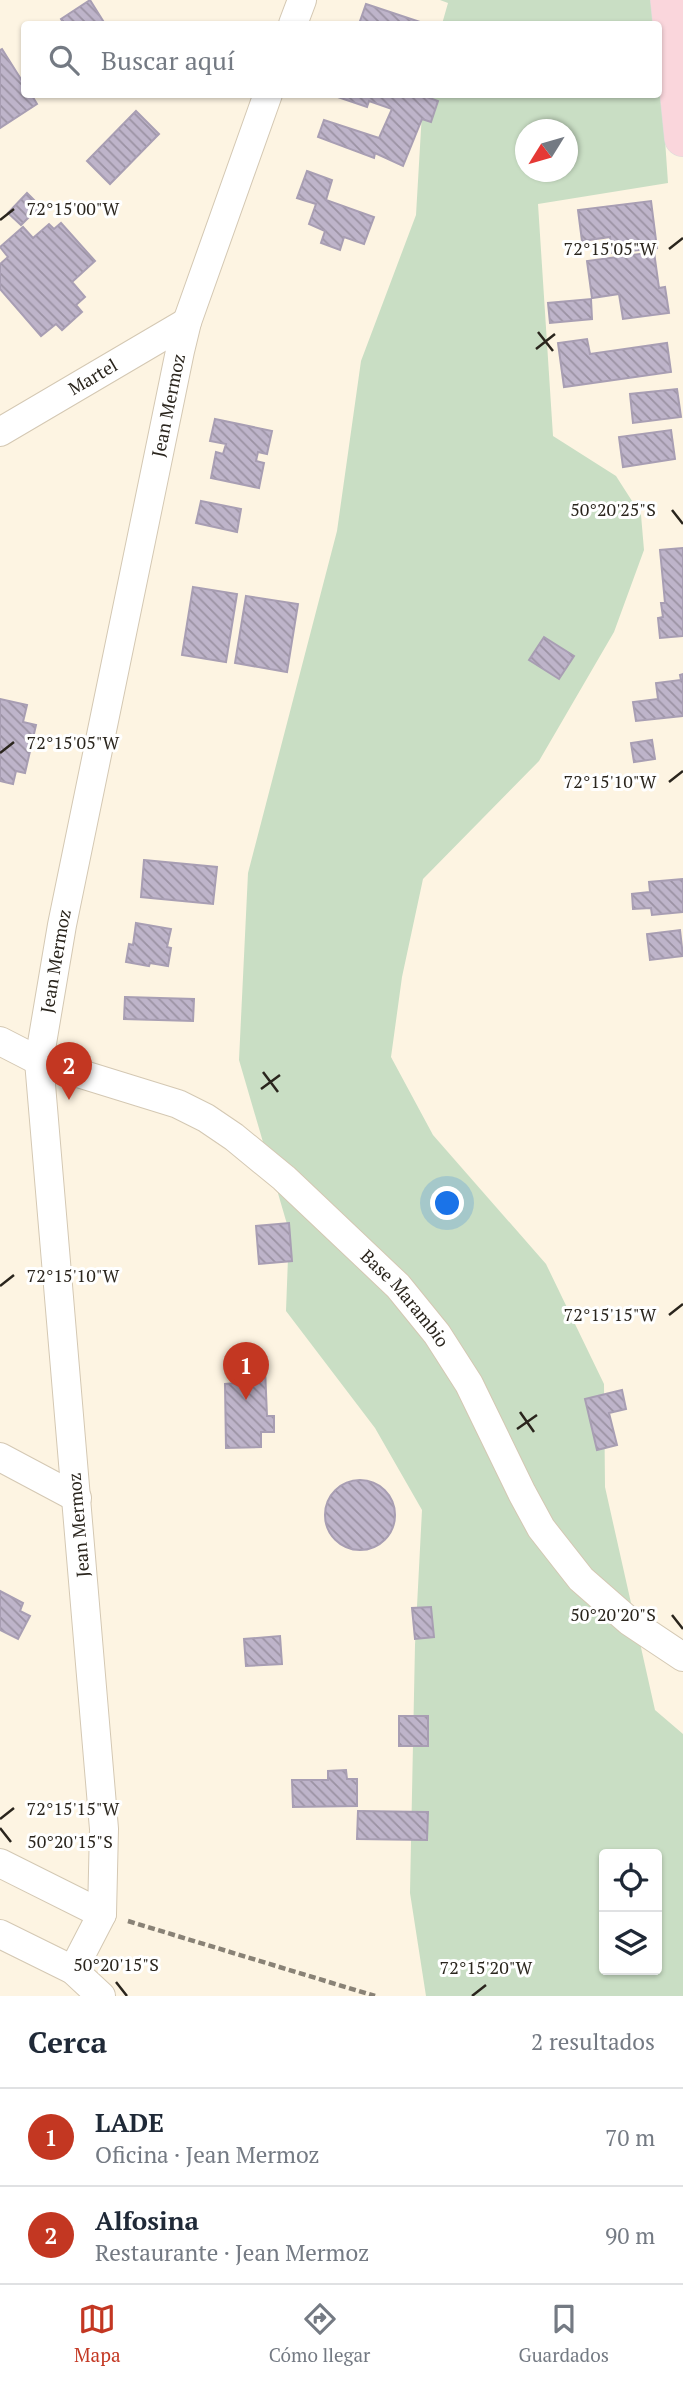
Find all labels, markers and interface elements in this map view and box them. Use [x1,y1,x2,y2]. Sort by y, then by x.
search box [21,21,662,98]
icon: search [45,41,83,79]
text: Buscar aquí [101,43,235,77]
north arrow [515,119,578,182]
text: 72°15'00"W [27,196,120,220]
text: 72°15'05"W [564,236,657,260]
street label: Jean Mermoz [145,352,190,459]
street label: Martel [64,353,121,400]
text: 50°20'25"S [570,497,656,521]
text: 72°15'05"W [27,730,120,754]
text: 72°15'10"W [564,769,657,793]
street label: Jean Mermoz [34,907,76,1015]
pin: 2 [46,1042,92,1100]
your location [430,1186,464,1220]
street label: Base Marambio [356,1244,455,1351]
text: 72°15'10"W [27,1263,120,1287]
text: 72°15'15"W [564,1302,657,1326]
pin: 1 [223,1342,269,1400]
street label: Jean Mermoz [61,1472,95,1578]
text: 50°20'20"S [570,1602,656,1626]
text: 72°15'15"W [27,1796,120,1820]
text: 50°20'15"S [27,1829,113,1853]
map controls [599,1849,662,1975]
button: locate [599,1849,662,1912]
button: layers [599,1912,662,1975]
text: 50°20'15"S [73,1952,159,1976]
text: 72°15'20"W [440,1955,533,1979]
text: Cerca [28,2022,107,2062]
text: 2 resultados [531,2026,655,2057]
text: LADE [95,2105,164,2139]
text: 1 [45,2122,58,2153]
text: 70 m [605,2122,655,2153]
text: Oficina · Jean Mermoz [95,2139,320,2170]
text: Alfosina [95,2203,199,2237]
text: 2 [45,2220,58,2251]
text: 90 m [605,2220,655,2251]
text: Restaurante · Jean Mermoz [95,2237,369,2268]
tab: Mapa [74,2300,121,2367]
tab: Cómo llegar [269,2300,370,2367]
tab: Guardados [519,2300,609,2367]

